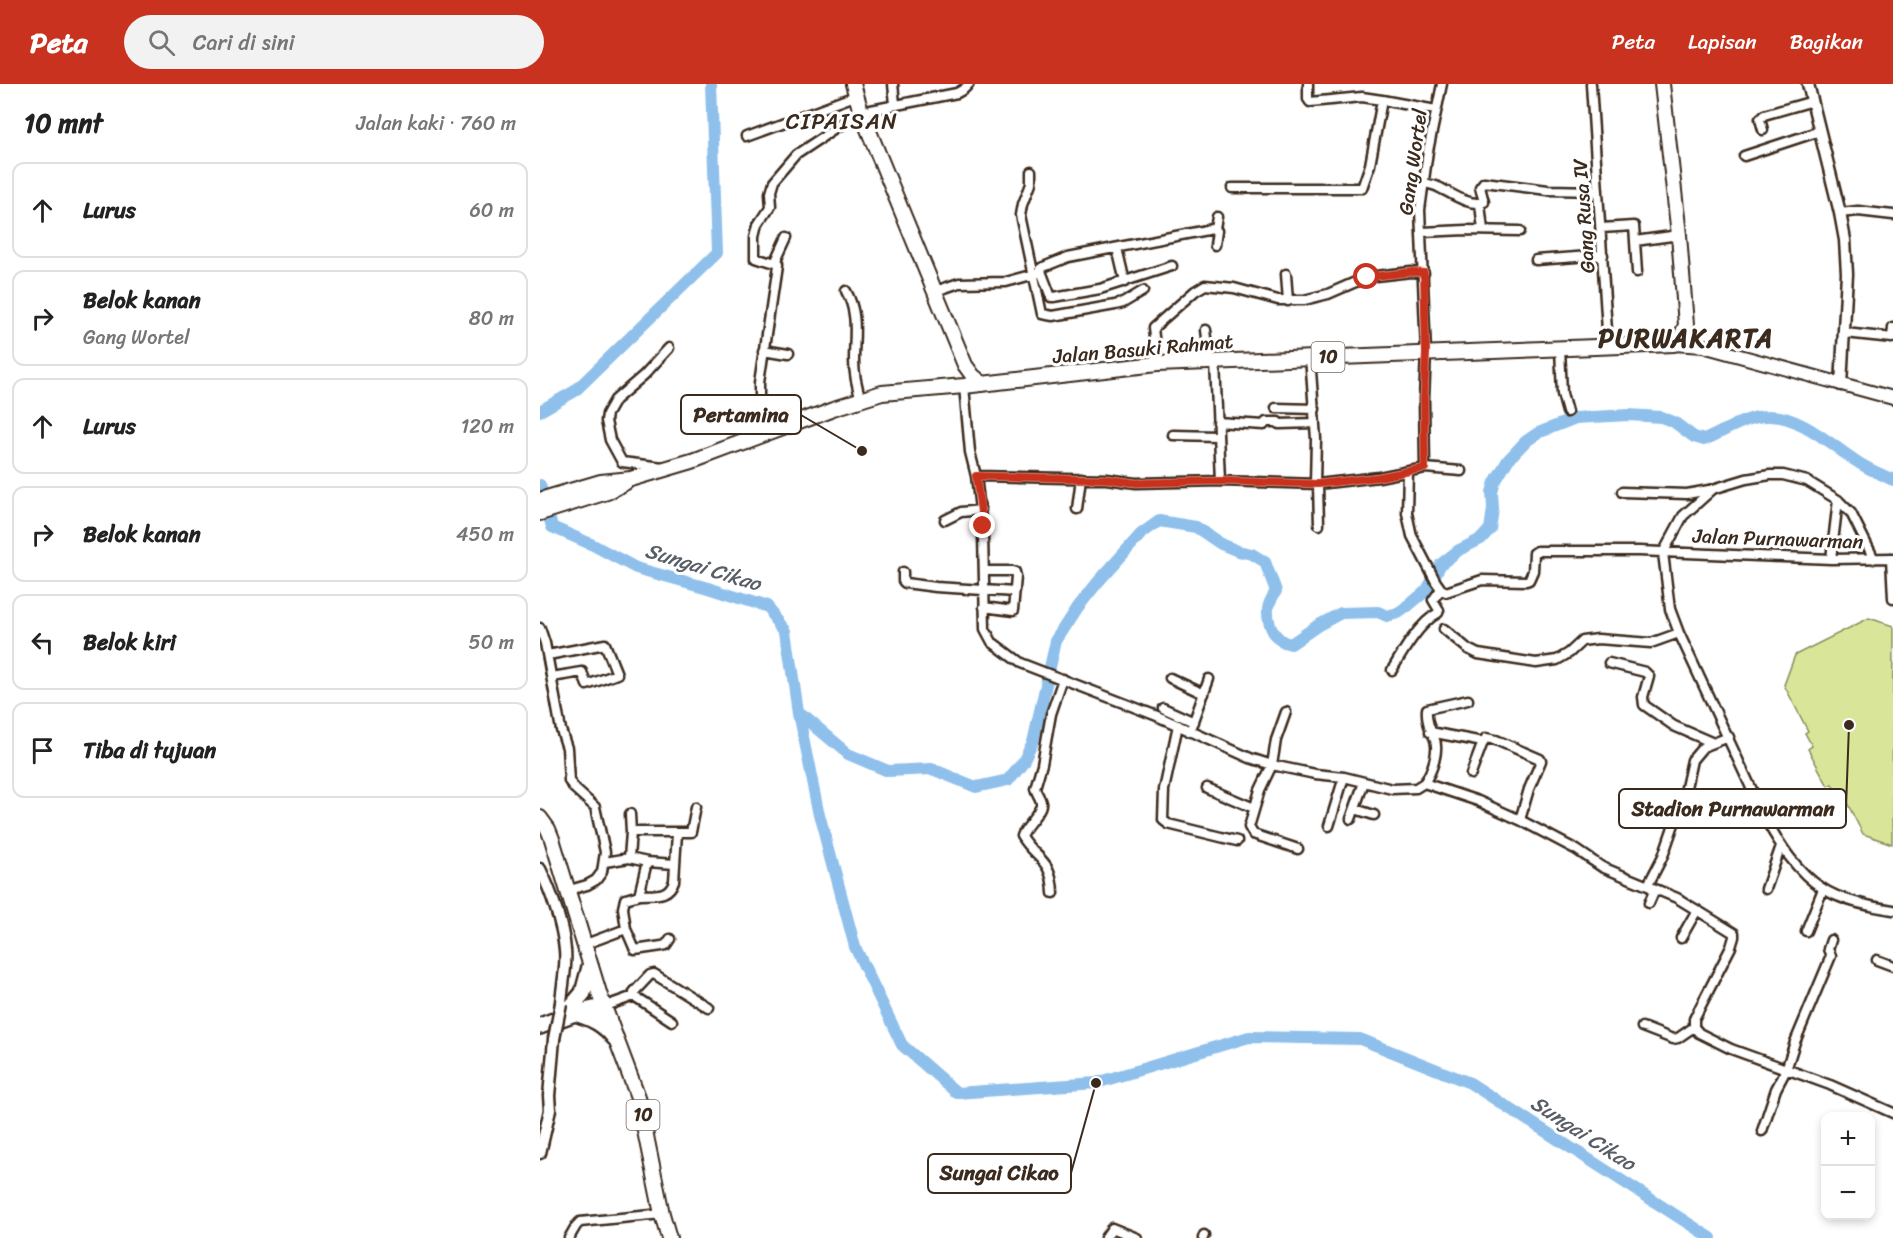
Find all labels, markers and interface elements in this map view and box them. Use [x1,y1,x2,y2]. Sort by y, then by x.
search box [124,15,544,69]
text: Peta [30,18,88,67]
text: Cari di sini [193,23,295,62]
text: Peta [1612,23,1655,61]
text: Lapisan [1688,23,1757,61]
text: Bagikan [1790,23,1863,61]
icon: search [145,26,178,59]
text: 10 mnt [24,100,103,146]
district label: CIPAISAN [786,102,898,141]
street label: Gang Wortel [1388,105,1438,217]
text: Jalan kaki · 760 m [356,106,516,141]
street label: Gang Rusa IV [1562,156,1605,274]
text: Lurus [83,191,136,230]
text: 60 m [469,193,514,228]
icon: ahead [26,194,59,227]
route start [1353,263,1379,289]
text: Belok kanan [83,281,201,320]
text: 80 m [469,301,514,336]
icon: right [26,302,59,335]
district label: PURWAKARTA [1598,315,1774,361]
text: Gang Wortel [83,320,190,355]
street label: Jalan Basuki Rahmat [1050,324,1235,374]
road number: 10 [1312,342,1344,372]
callout: Pertamina [681,395,801,434]
text: Pertamina [693,396,789,434]
text: Lurus [83,407,136,446]
text: 120 m [461,409,514,444]
icon: ahead [26,410,59,443]
route end [969,512,995,538]
text: Belok kanan [83,515,201,554]
text: 450 m [456,517,514,552]
icon: right [26,518,59,551]
street label: Jalan Purnawarman [1691,518,1864,559]
water label: Sungai Cikao [640,531,767,603]
text: Belok kiri [83,623,176,662]
text: 50 m [469,625,514,660]
icon: left [26,626,59,659]
text: Tiba di tujuan [83,731,216,770]
icon: arrive [26,734,59,767]
callout: Stadion Purnawarman [1619,789,1846,828]
text: Stadion Purnawarman [1630,790,1835,828]
water label: Sungai Cikao [1523,1085,1645,1182]
road number: 10 [626,1100,660,1130]
map controls [1821,1112,1875,1220]
button: + [1821,1112,1875,1166]
callout: Sungai Cikao [928,1154,1071,1193]
text: Sungai Cikao [938,1154,1059,1192]
button: − [1821,1166,1875,1220]

